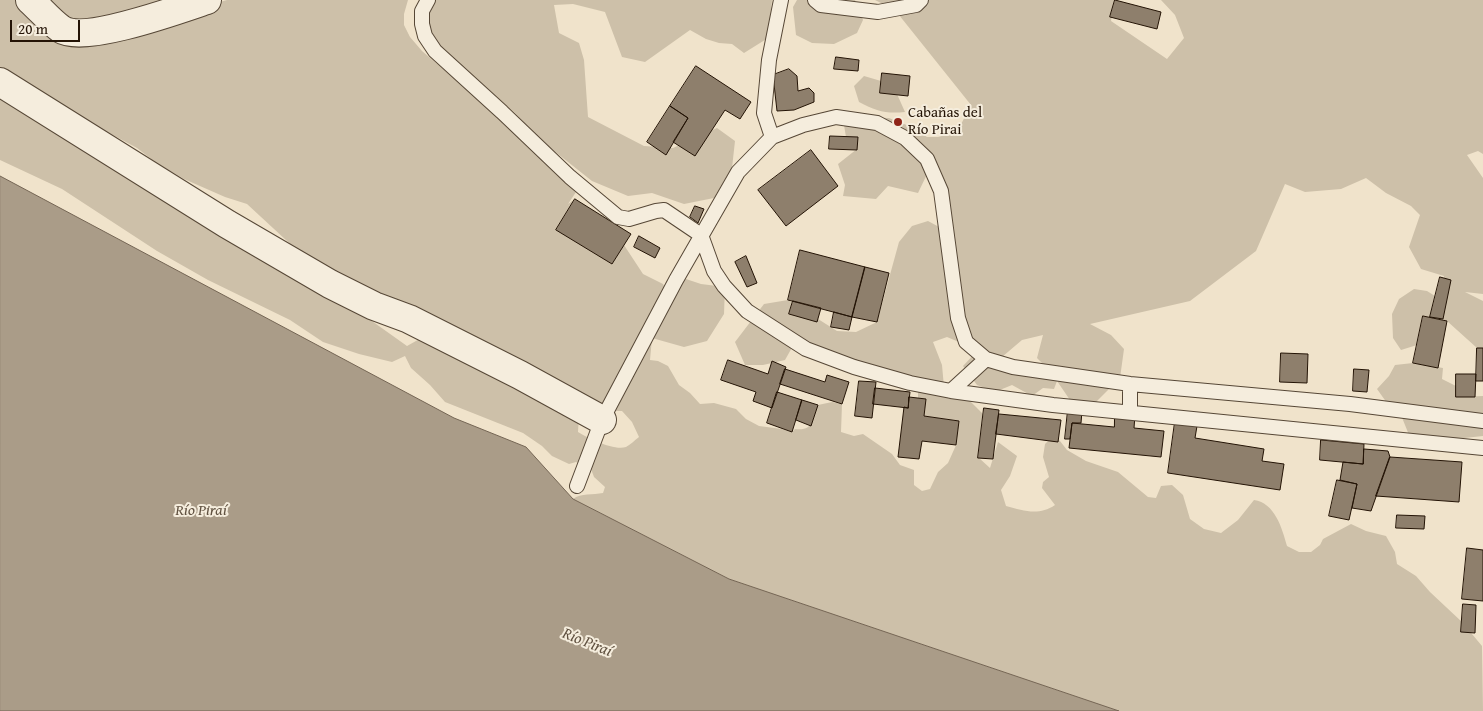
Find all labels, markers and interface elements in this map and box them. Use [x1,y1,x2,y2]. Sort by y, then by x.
scale bar [12,10,82,42]
text: 20 m [18,18,48,39]
place label: Cabañas del Río Pirai [908,104,982,139]
marker: Cabañas del Río Pirai [892,116,904,128]
water label: Río Piraí [175,501,227,521]
water label: Río Piraí [559,624,615,662]

